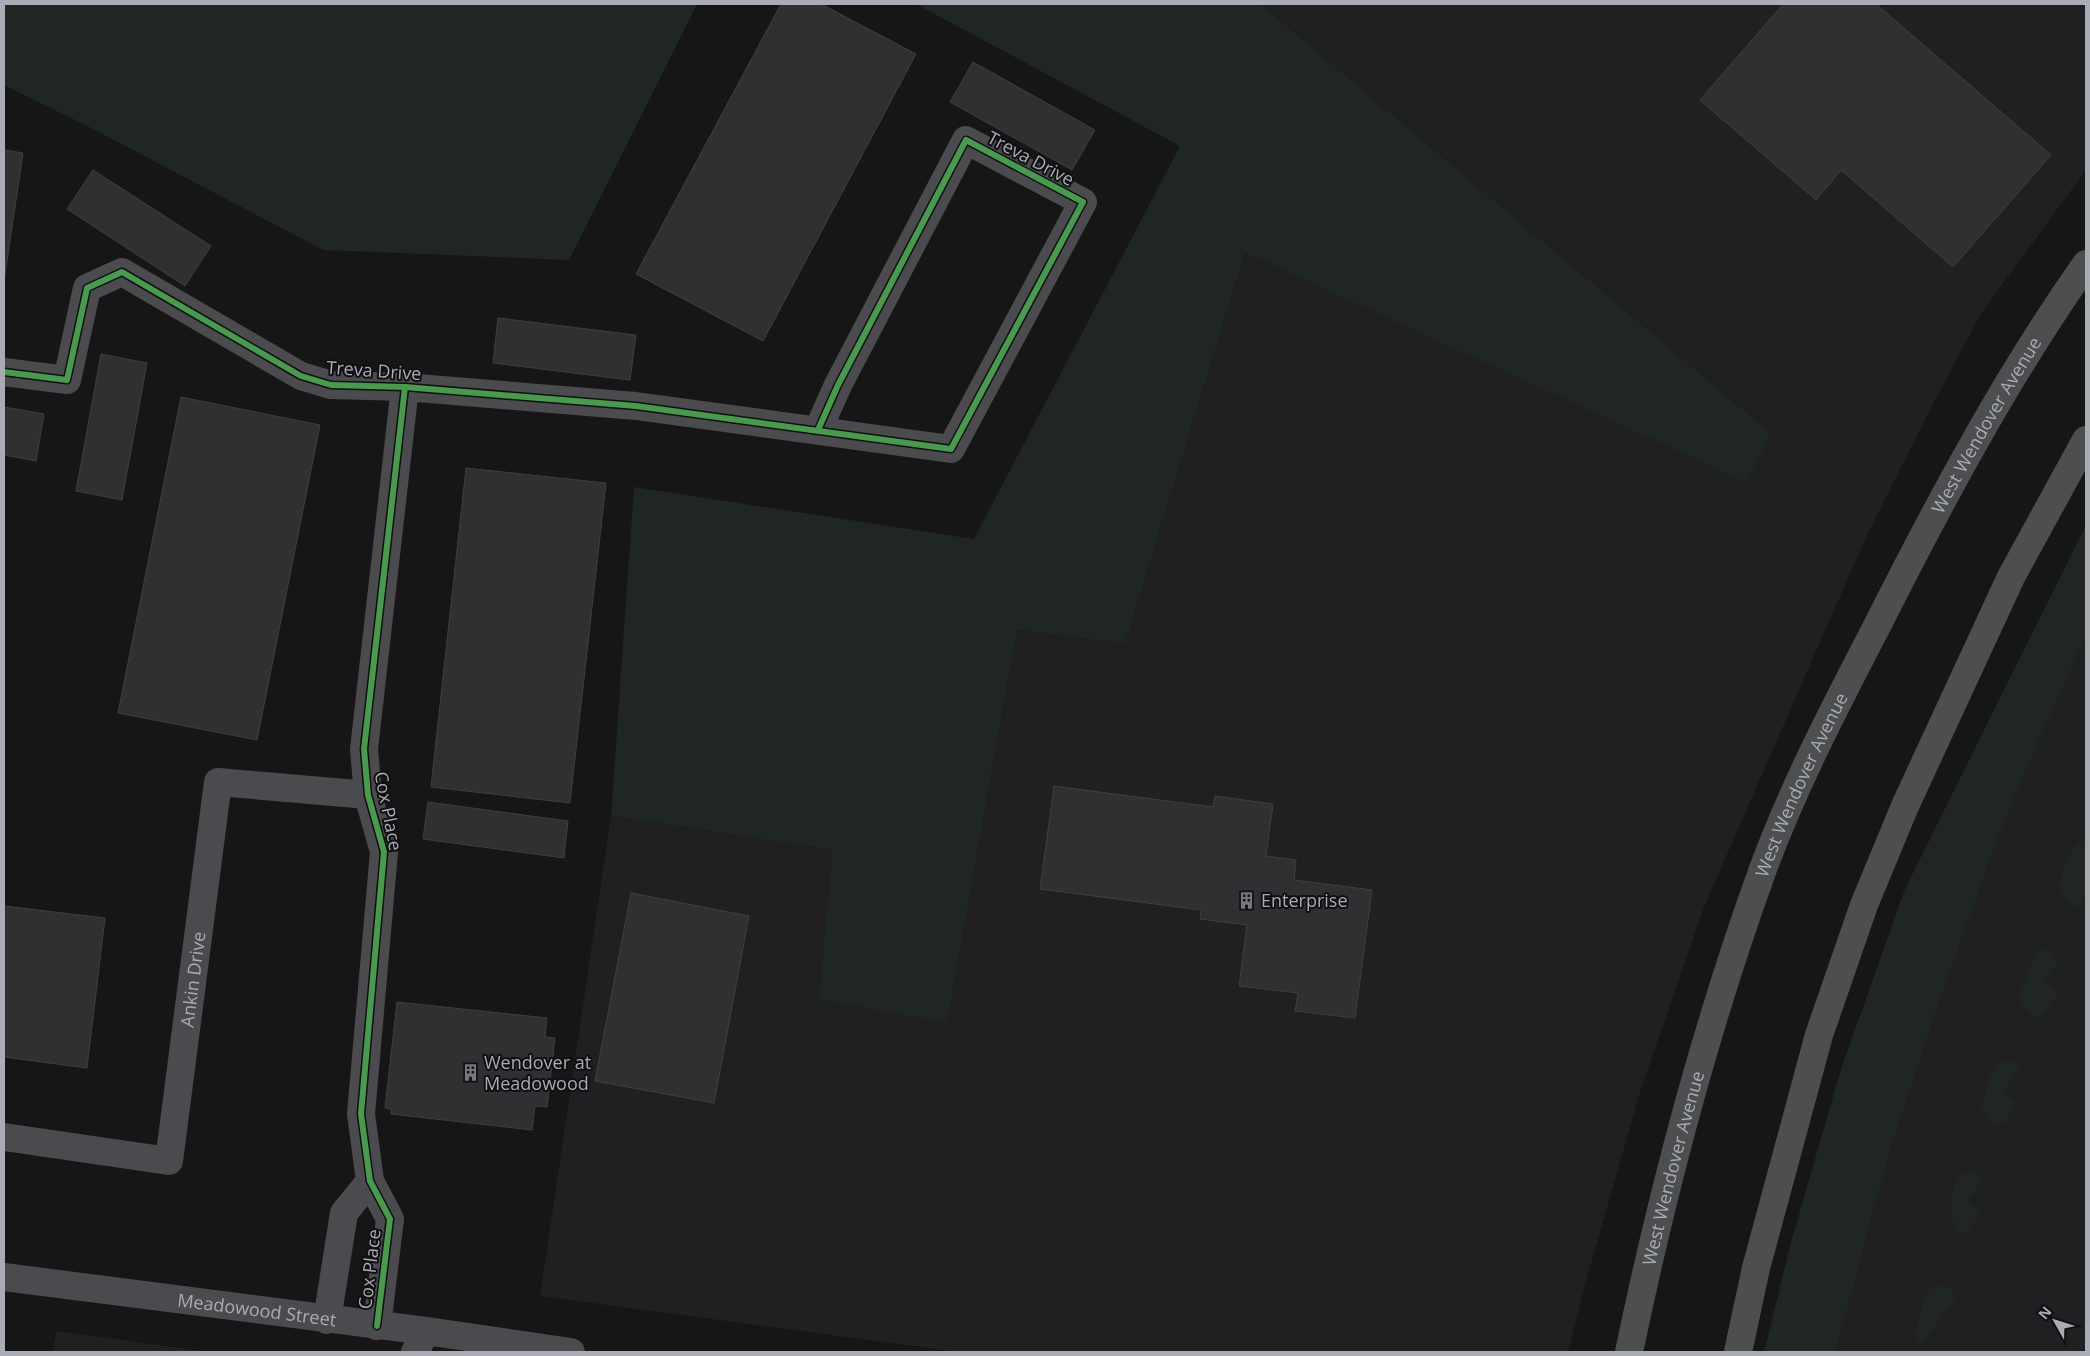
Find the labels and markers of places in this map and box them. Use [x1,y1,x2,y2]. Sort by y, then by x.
place label: Enterprise [1261,888,1348,912]
building icon: Enterprise [1237,890,1257,910]
place label: Wendover at Meadowood [484,1050,591,1095]
building icon: Wendover at Meadowood [460,1062,480,1082]

